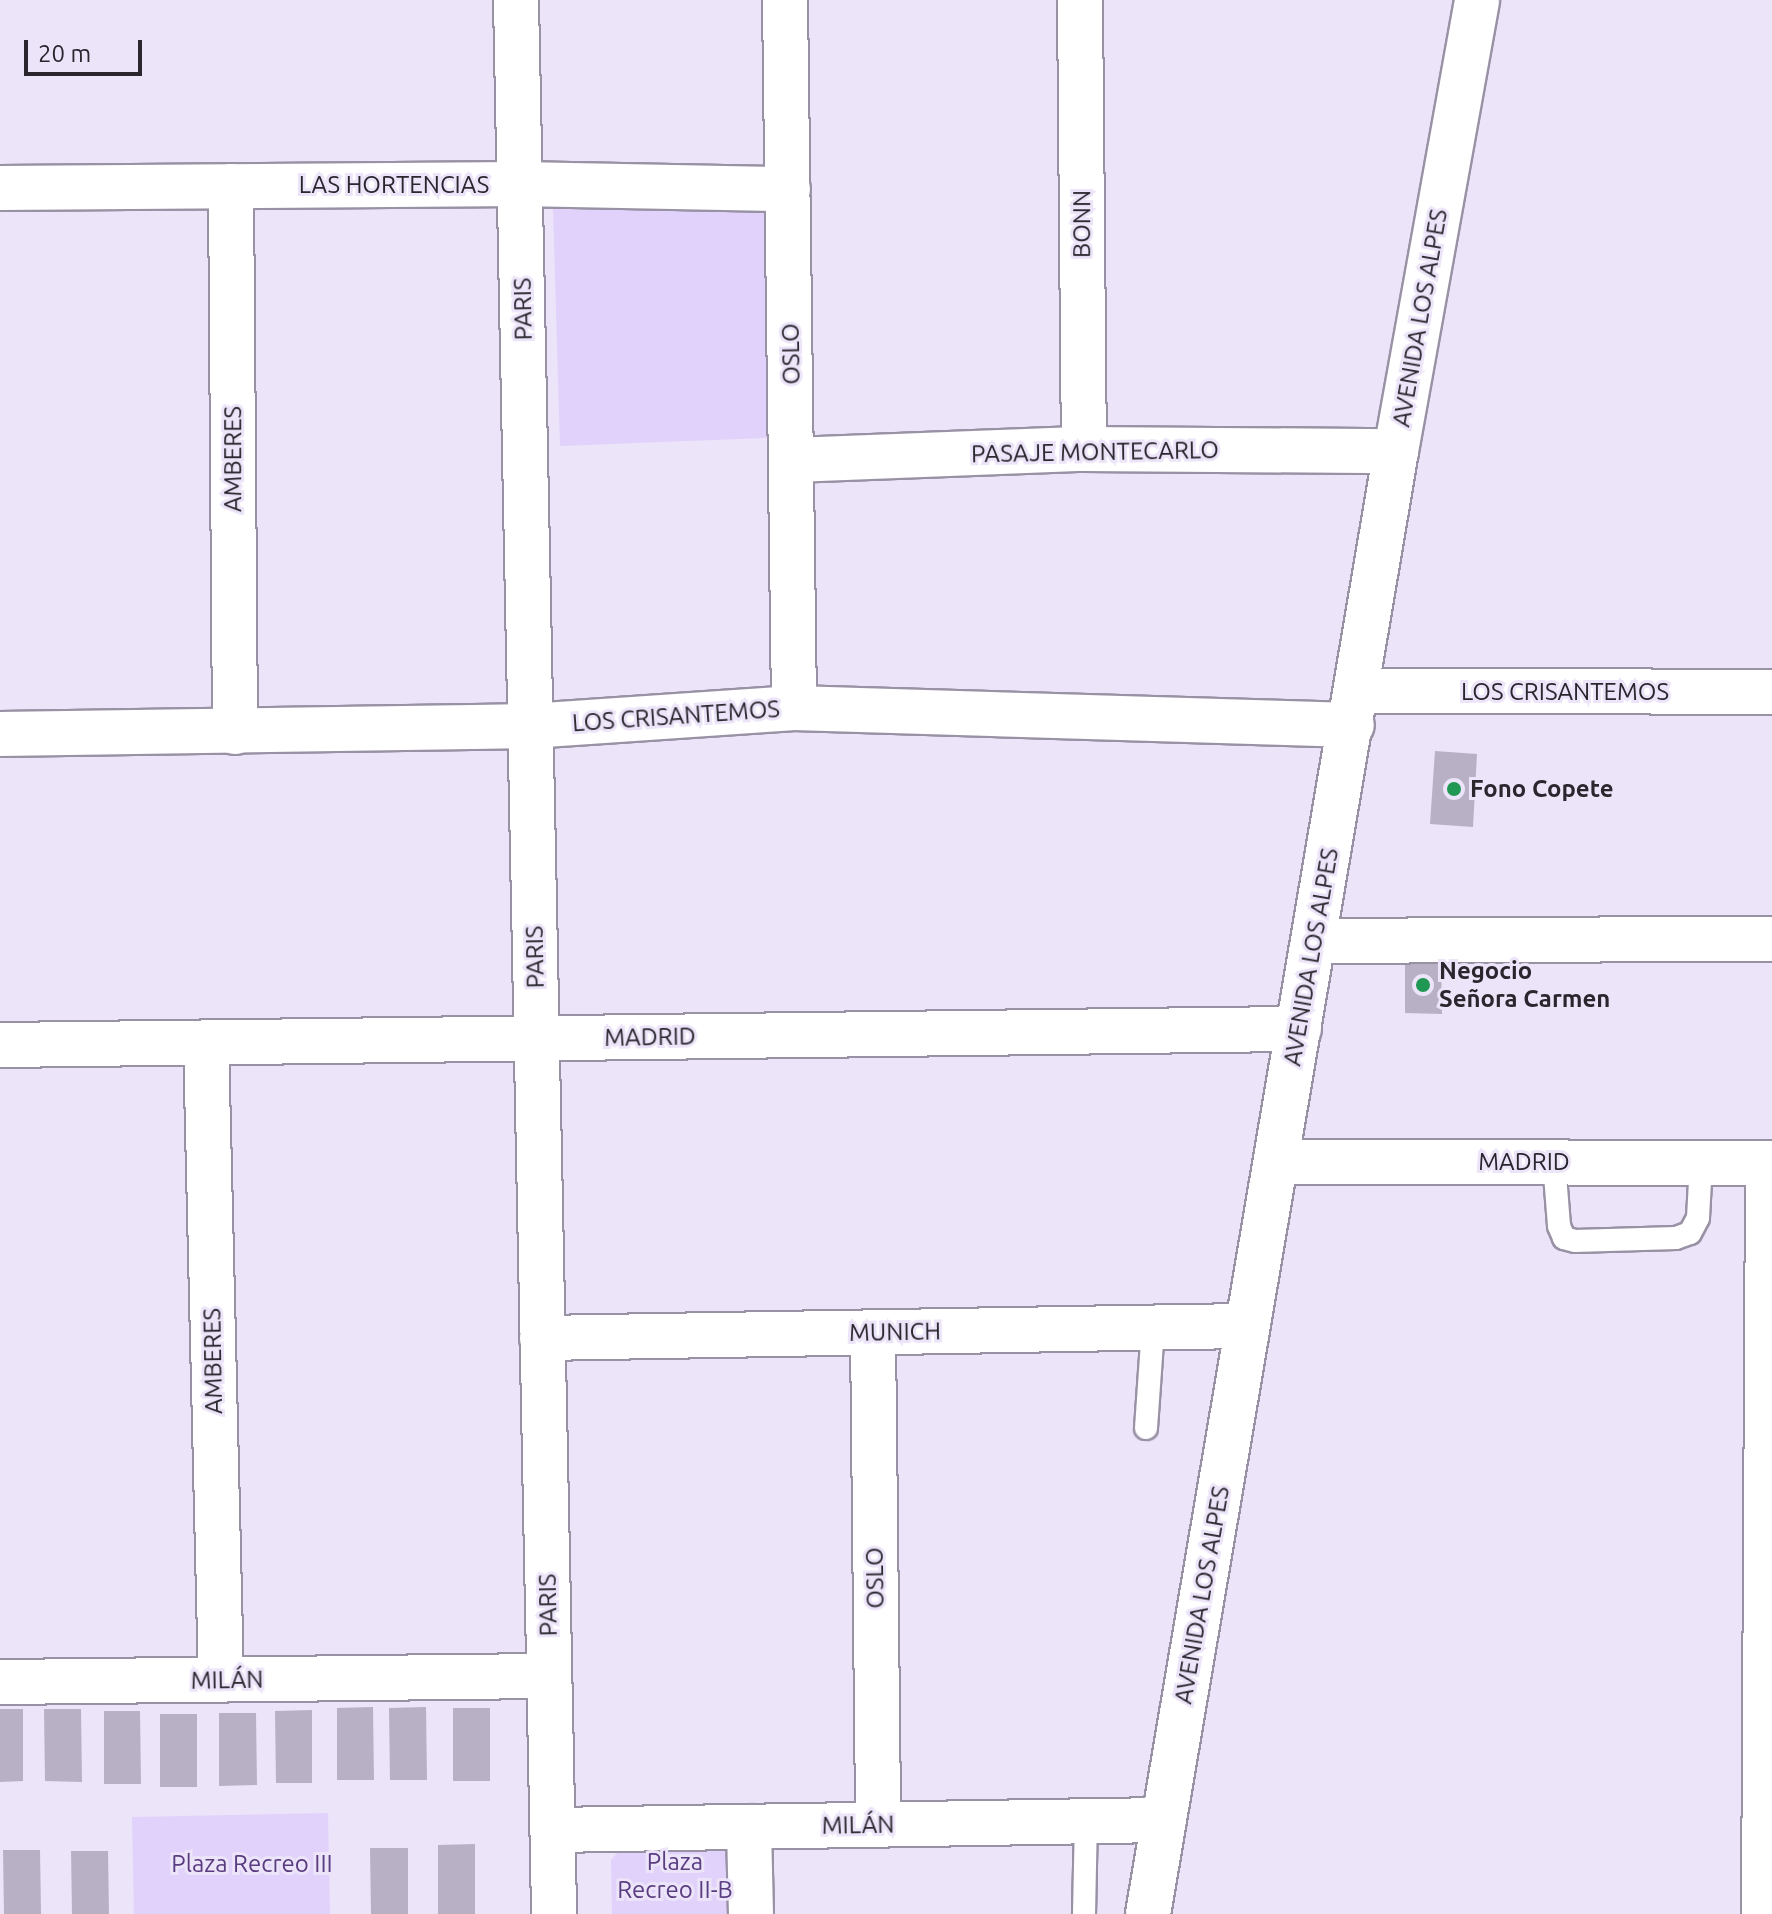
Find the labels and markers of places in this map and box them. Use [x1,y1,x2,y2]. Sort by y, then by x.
place label: Fono Copete [1470,775,1613,803]
marker: Fono Copete [1445,780,1463,798]
place label: Negocio Señora Carmen [1439,957,1610,1013]
marker: Negocio Señora Carmen [1414,976,1432,994]

